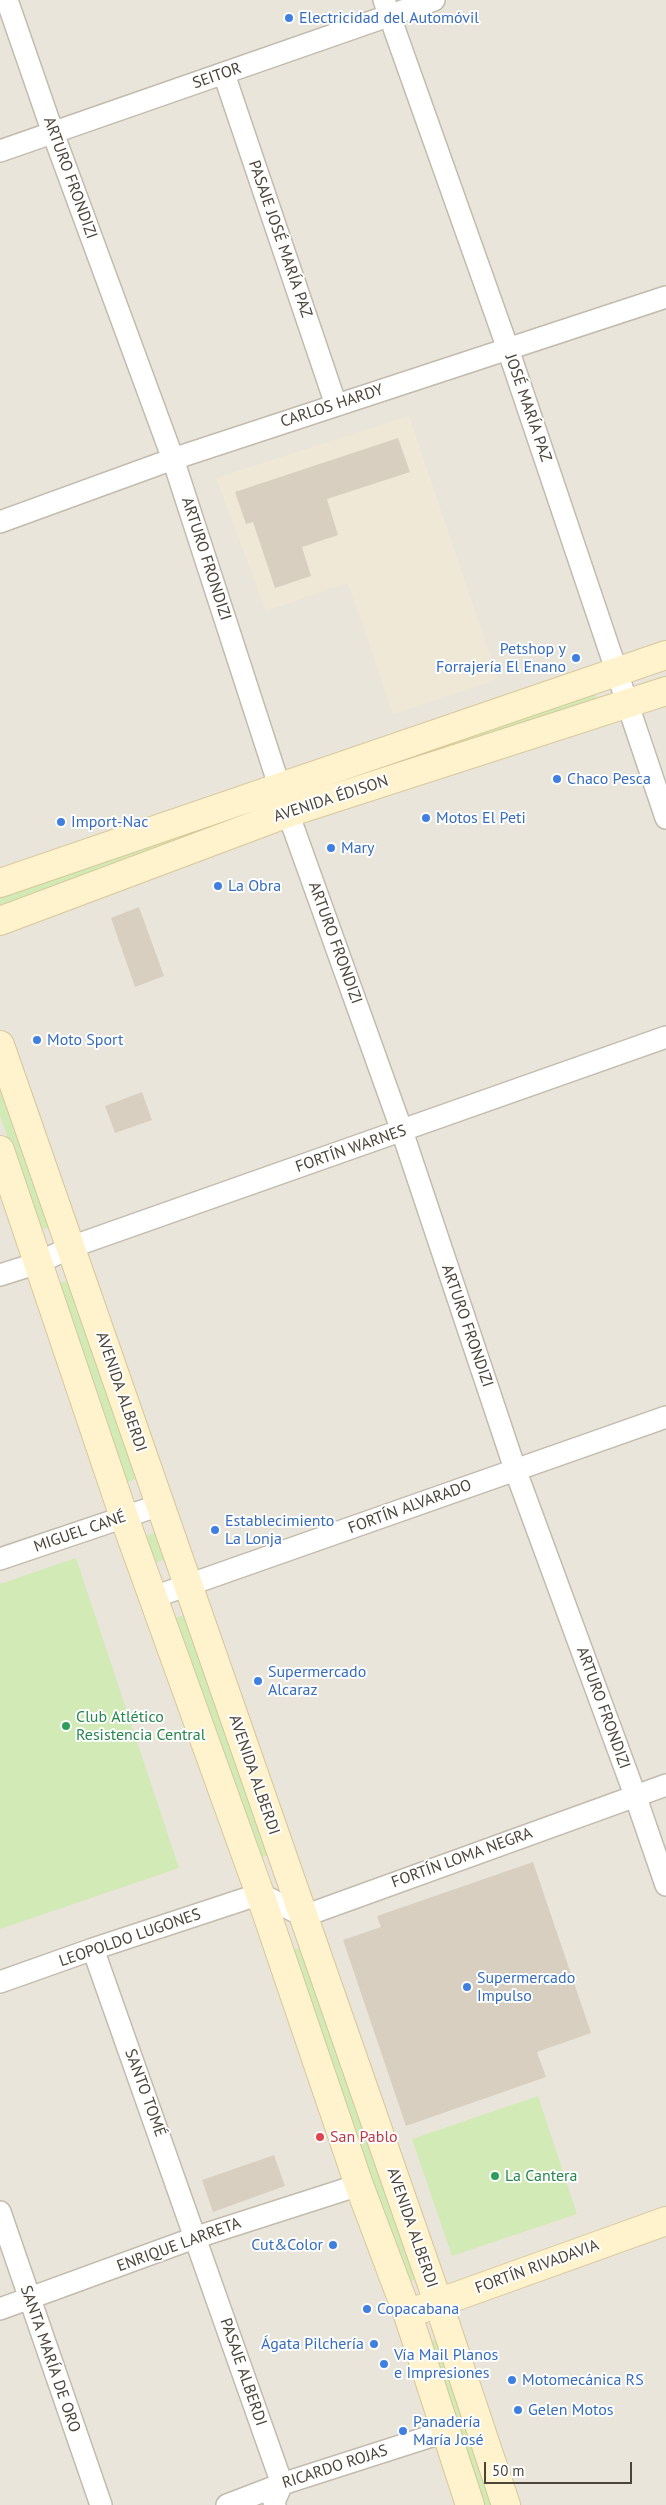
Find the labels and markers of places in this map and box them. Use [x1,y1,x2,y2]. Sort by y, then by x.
place label: Electricidad del Automóvil [299,8,479,28]
marker: Electricidad del Automóvil [283,12,295,24]
place label: Petshop y Forrajería El Enano [436,639,566,677]
marker: Petshop y Forrajería El Enano [570,652,582,664]
place label: Chaco Pesca [567,769,651,789]
marker: Chaco Pesca [551,773,563,785]
place label: Motos El Peti [436,808,526,828]
place label: Import-Nac [71,812,148,832]
marker: Motos El Peti [420,812,432,824]
marker: Import-Nac [55,816,67,828]
place label: Mary [341,838,374,858]
marker: Mary [325,842,337,854]
place label: La Obra [228,876,281,896]
marker: La Obra [212,880,224,892]
place label: Moto Sport [47,1030,123,1050]
marker: Moto Sport [31,1034,43,1046]
place label: Establecimiento La Lonja [225,1511,334,1549]
marker: Establecimiento La Lonja [209,1524,221,1536]
place label: Supermercado Alcaraz [268,1662,366,1700]
marker: Supermercado Alcaraz [252,1675,264,1687]
place label: Club Atlético Resistencia Central [76,1707,205,1745]
marker: Club Atlético Resistencia Central [60,1720,72,1732]
place label: Supermercado Impulso [477,1968,575,2006]
marker: Supermercado Impulso [461,1981,473,1993]
place label: San Pablo [330,2127,398,2147]
marker: San Pablo [314,2131,326,2143]
place label: La Cantera [505,2166,577,2186]
marker: La Cantera [489,2170,501,2182]
place label: Cut&Color [251,2235,323,2255]
marker: Cut&Color [327,2239,339,2251]
place label: Copacabana [377,2299,459,2319]
marker: Copacabana [361,2303,373,2315]
place label: Ágata Pilchería [261,2334,364,2354]
marker: Ágata Pilchería [368,2338,380,2350]
place label: Vía Mail Planos e Impresiones [394,2345,498,2383]
marker: Vía Mail Planos e Impresiones [378,2358,390,2370]
place label: Motomecánica RS [522,2370,644,2390]
marker: Motomecánica RS [506,2374,518,2386]
place label: Gelen Motos [528,2400,614,2420]
marker: Gelen Motos [512,2404,524,2416]
place label: Panadería María José [413,2412,484,2450]
marker: Panadería María José [397,2425,409,2437]

